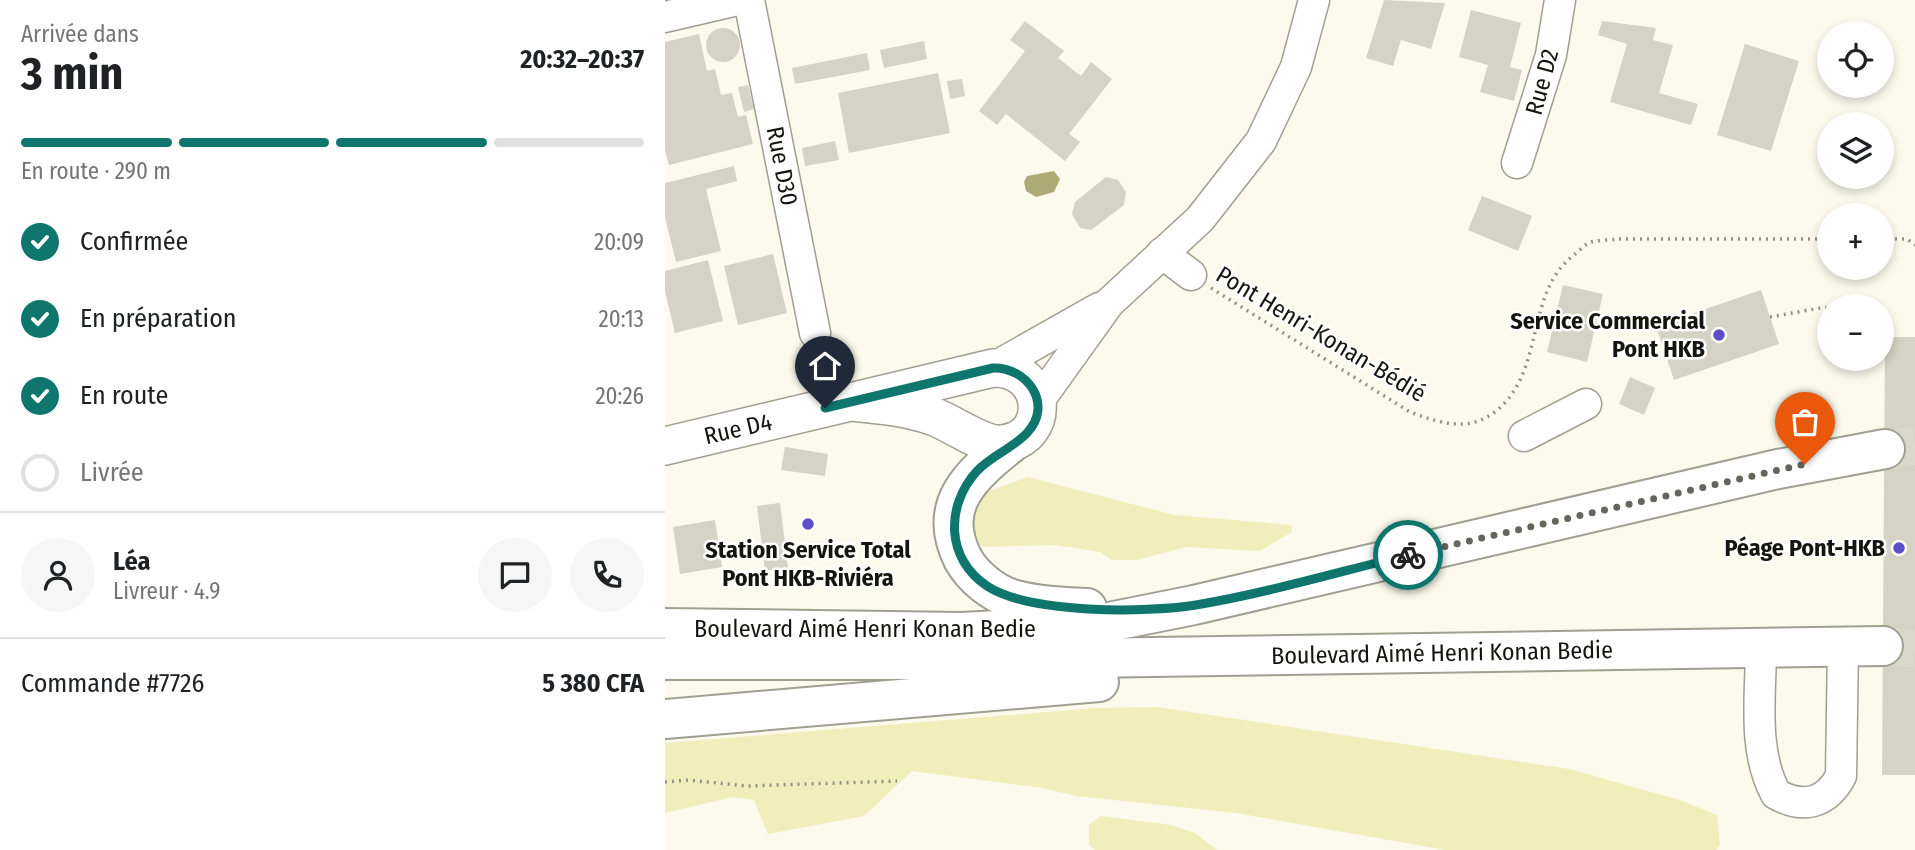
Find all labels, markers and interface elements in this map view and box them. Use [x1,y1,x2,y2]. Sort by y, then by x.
text: Arrivée dans [21,20,139,48]
map controls [1817,21,1894,371]
button: locate [1817,21,1894,98]
text: 20:32–20:37 [520,44,644,75]
text: 3 min [21,46,123,101]
street label: Rue D2 [1520,46,1564,118]
button: layers [1817,112,1894,189]
street label: Rue D30 [761,124,803,208]
text: En route · 290 m [21,157,171,185]
button: + [1817,203,1894,280]
icon: check [21,223,59,261]
text: Confirmée [80,226,188,257]
text: 20:09 [594,228,644,256]
street label: Pont Henri-Konan-Bédié [1211,260,1431,408]
button: − [1817,294,1894,371]
icon: check [21,300,59,338]
text: En préparation [80,303,237,334]
text: 20:13 [599,305,644,333]
place label: Service Commercial Pont HKB [1510,307,1705,363]
marker: Service Commercial Pont HKB [1711,327,1727,343]
pin [795,336,855,408]
icon: home [806,347,844,385]
icon: check [21,377,59,415]
text: En route [80,380,168,411]
text: 20:26 [595,382,644,410]
pin [1775,392,1835,464]
icon: bag [1786,403,1824,441]
street label: Rue D4 [701,408,775,450]
text: Livrée [80,457,144,488]
marker: Station Service Total Pont HKB-Riviéra [800,516,816,532]
courier [1373,520,1443,590]
place label: Péage Pont-HKB [1724,534,1885,562]
place label: Station Service Total Pont HKB-Riviéra [705,536,911,592]
icon: bike [1389,536,1427,574]
button: person [21,538,95,612]
button: chat [478,538,552,612]
button: phone [570,538,644,612]
marker: Péage Pont-HKB [1891,540,1907,556]
text: Léa [113,546,150,577]
text: Livreur · 4.9 [113,577,220,605]
street label: Boulevard Aimé Henri Konan Bedie [694,615,1036,643]
street label: Boulevard Aimé Henri Konan Bedie [1271,636,1613,670]
text: Commande #7726 [21,668,204,699]
text: 5 380 CFA [542,668,644,699]

